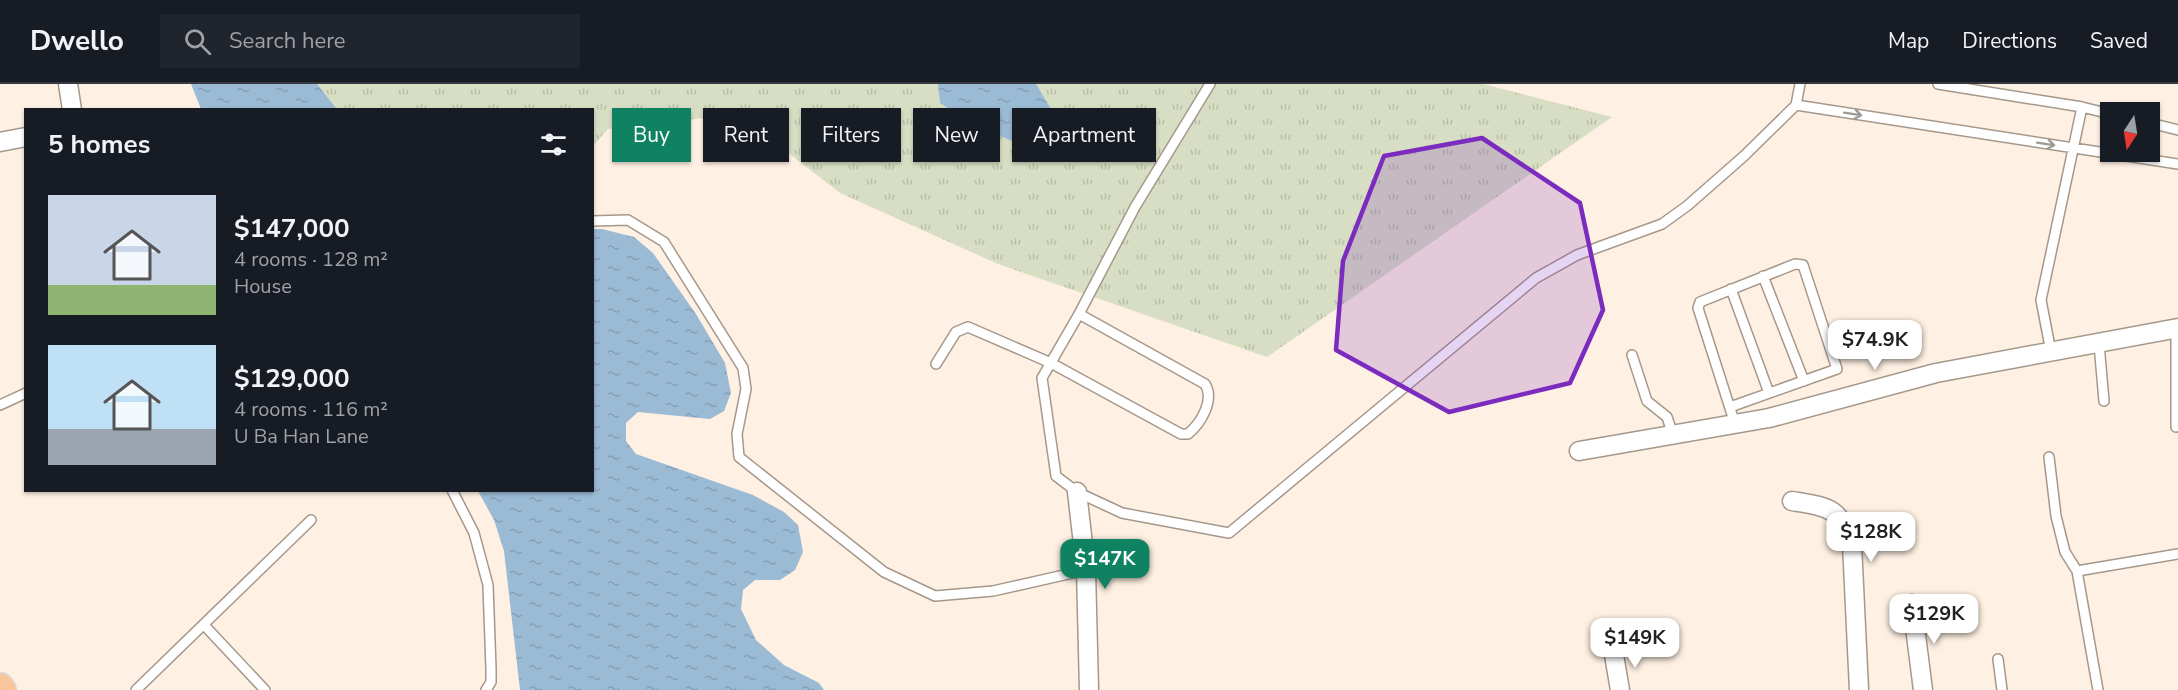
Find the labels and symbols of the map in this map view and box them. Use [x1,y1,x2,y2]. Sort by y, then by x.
north arrow [2100,102,2160,162]
one-way arrow [1843,109,1863,120]
one-way arrow [2036,138,2055,149]
pin: $74.9K [1826,320,1924,371]
pin: $128K [1829,512,1913,563]
pin: $147K [1063,539,1147,590]
pin: $129K [1892,594,1976,645]
pin: $149K [1593,618,1677,669]

